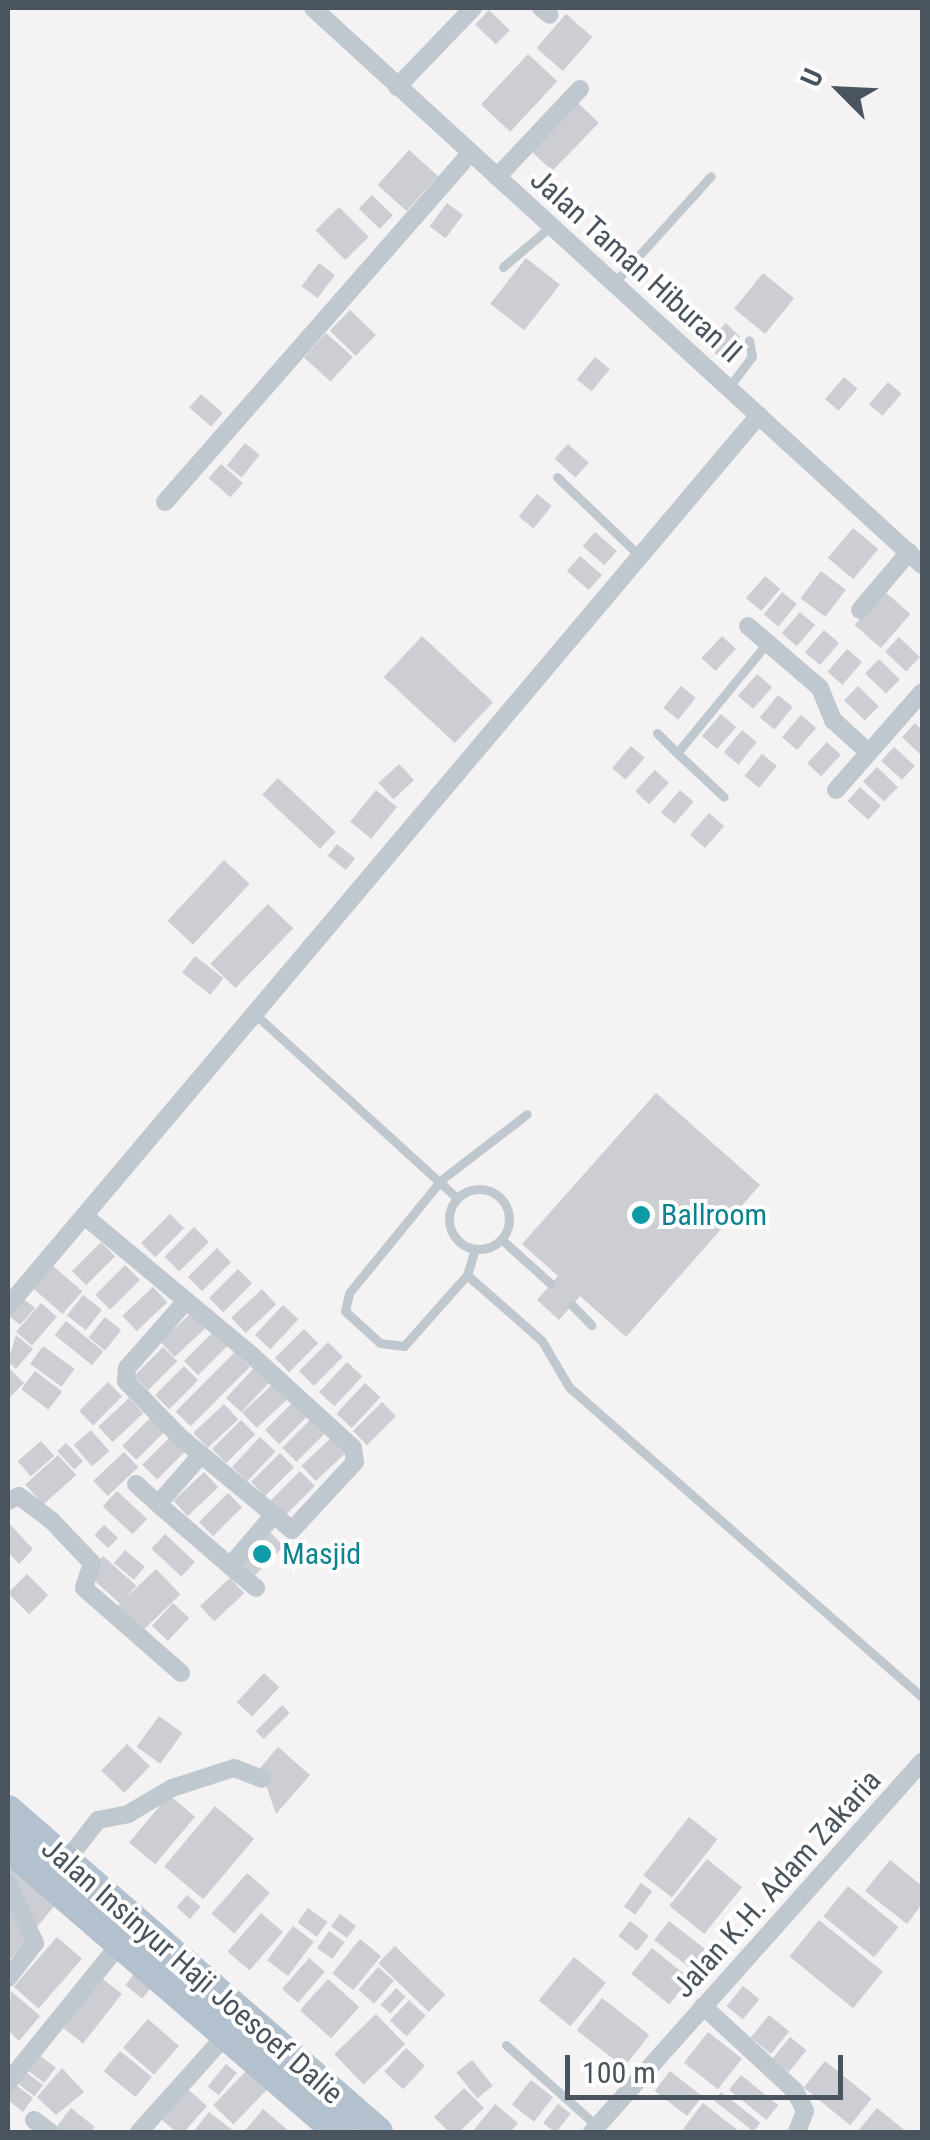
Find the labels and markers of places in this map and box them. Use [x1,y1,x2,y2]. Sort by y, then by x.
place label: Ballroom [661,1197,767,1233]
marker: Ballroom [630,1204,652,1226]
place label: Masjid [282,1536,361,1572]
marker: Masjid [251,1543,273,1565]

